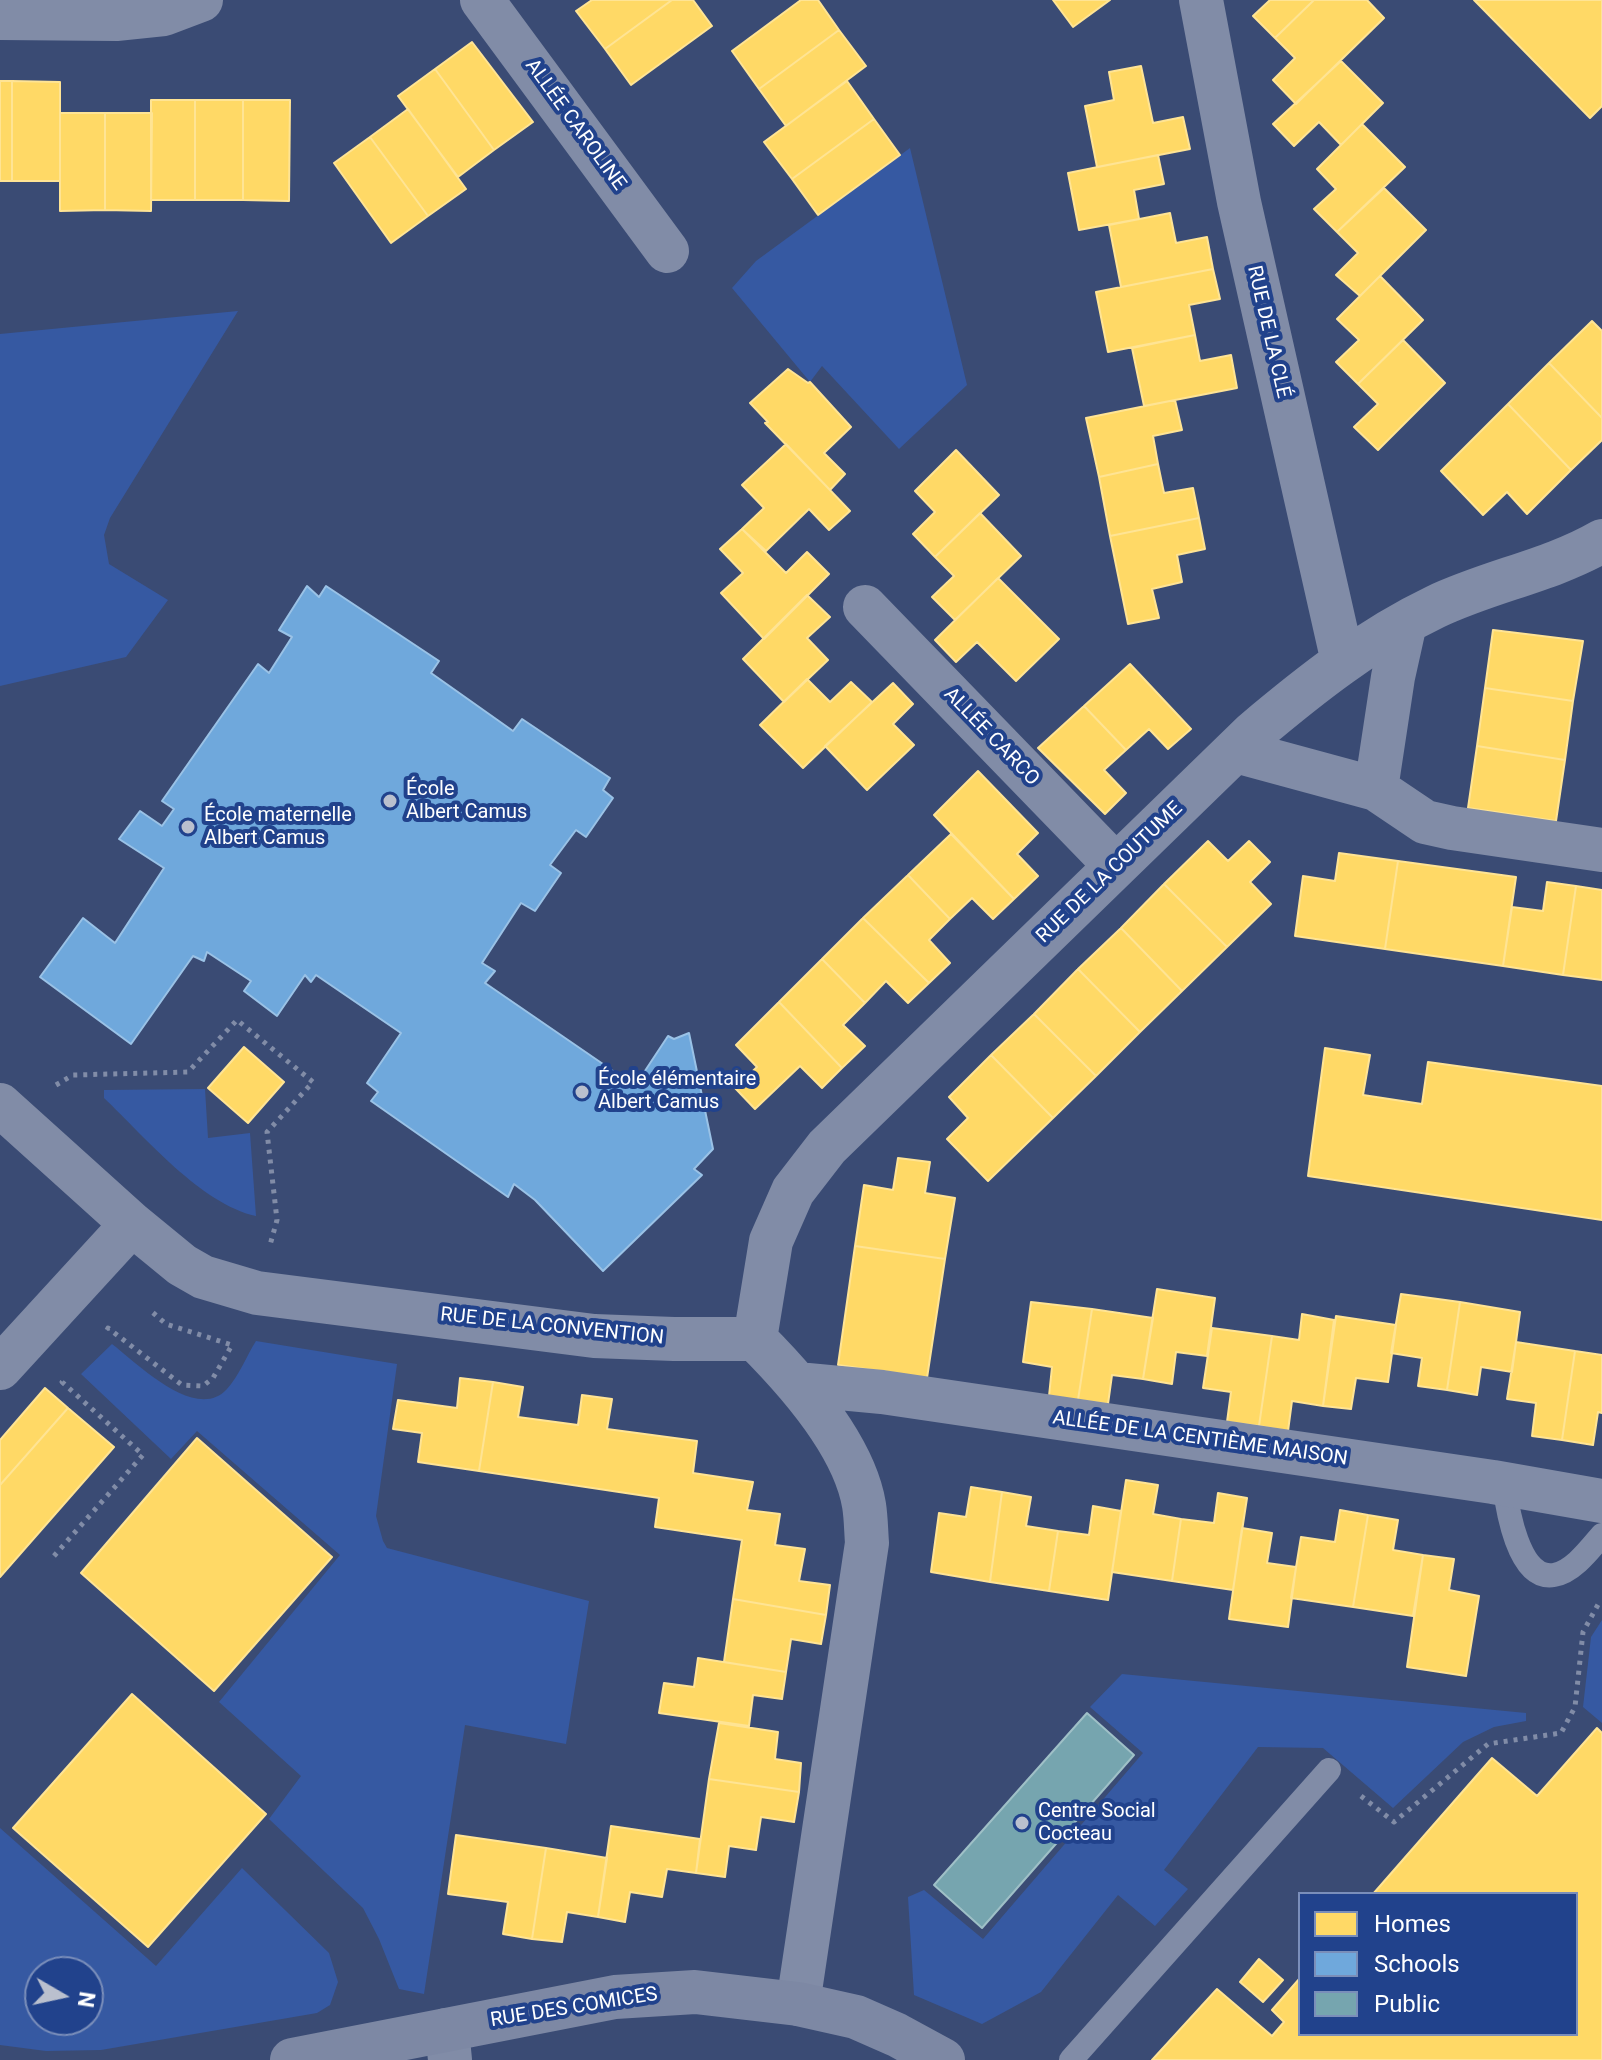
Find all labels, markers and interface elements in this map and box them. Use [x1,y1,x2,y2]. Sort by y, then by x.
street label: ALLÉE CAROLINE [519,55,631,195]
street label: RUE DE LA CLÉ [1241,263,1295,401]
street label: ALLÉE CARCO [938,683,1044,791]
place label: École Albert Camus [406,778,527,825]
marker: École Albert Camus [381,792,399,810]
street label: RUE DE LA COUTUME [1032,797,1188,949]
place label: École maternelle Albert Camus [204,804,352,851]
marker: École maternelle Albert Camus [179,818,197,836]
place label: École élémentaire Albert Camus [598,1068,756,1115]
marker: École élémentaire Albert Camus [573,1083,591,1101]
street label: RUE DE LA CONVENTION [439,1303,665,1351]
street label: ALLÉE DE LA CENTIÈME MAISON [1051,1406,1349,1472]
place label: Centre Social Cocteau [1038,1800,1156,1847]
marker: Centre Social Cocteau [1013,1814,1031,1832]
legend [1298,1892,1578,2036]
text: Homes [1374,1910,1451,1938]
text: Schools [1374,1950,1460,1978]
north arrow [24,1956,104,2036]
street label: RUE DES COMICES [489,1983,659,2033]
text: N [73,1990,100,2009]
text: Public [1374,1990,1440,2018]

